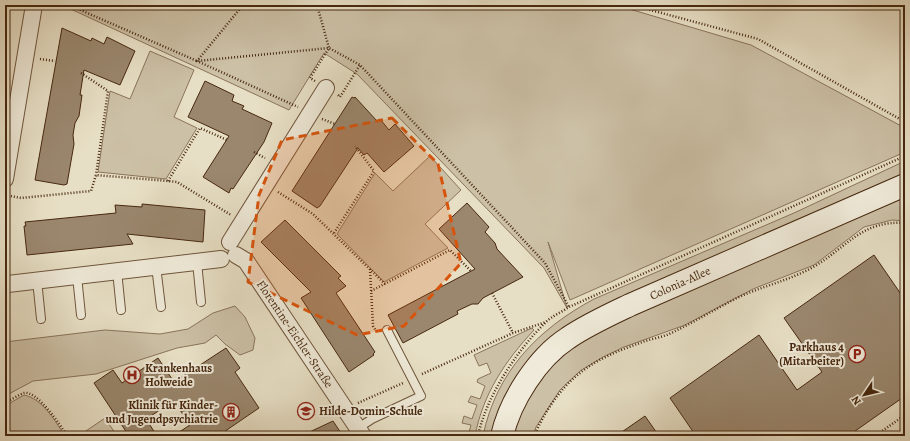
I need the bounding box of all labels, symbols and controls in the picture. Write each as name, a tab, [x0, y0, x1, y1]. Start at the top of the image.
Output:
street label: Colonia-Allee	[647, 262, 713, 304]
street label: Florentine-Eichler-Straße	[253, 277, 337, 391]
place label: Parkhaus 4 (Mitarbeiter)	[779, 339, 844, 369]
parking icon: Parkhaus 4 (Mitarbeiter)	[847, 344, 867, 364]
place label: Krankenhaus Holweide	[145, 360, 212, 390]
hospital icon: Krankenhaus Holweide	[122, 365, 142, 385]
north arrow	[844, 375, 884, 415]
text: N	[848, 393, 865, 408]
place label: Klinik für Kinder- und Jugendpsychiatrie	[105, 397, 218, 427]
school or university icon: Hilde-Domin-Schule	[296, 401, 316, 421]
building icon: Klinik für Kinder- und Jugendpsychiatrie	[221, 402, 241, 422]
place label: Hilde-Domin-Schule	[319, 403, 423, 419]

